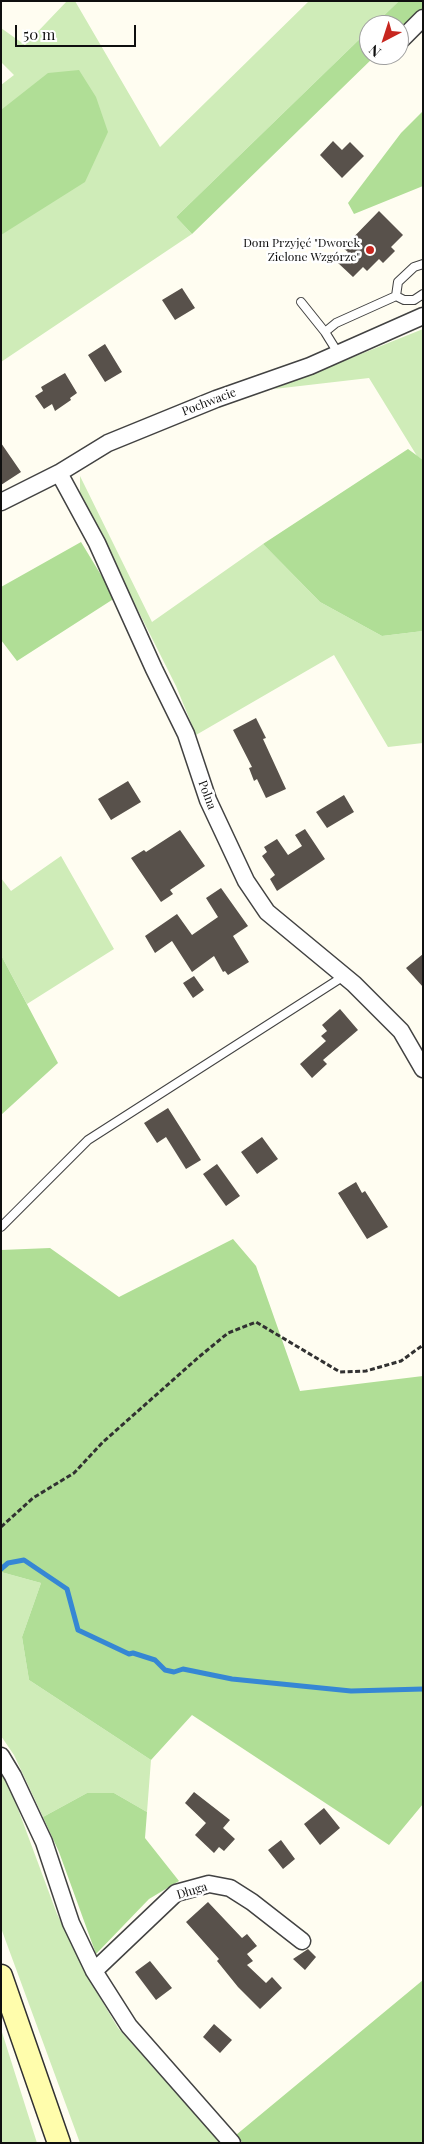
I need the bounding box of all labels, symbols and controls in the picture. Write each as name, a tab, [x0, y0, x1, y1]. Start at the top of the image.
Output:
scale bar	[18, 15, 139, 47]
north arrow	[359, 15, 409, 65]
text: 50 m	[23, 24, 55, 44]
text: N	[365, 41, 385, 62]
place label: Dom Przyjęć "Dworek Zielone Wzgórze"	[243, 236, 360, 264]
marker: Dom Przyjęć "Dworek Zielone Wzgórze"	[364, 244, 376, 256]
street label: Pochwacie	[180, 385, 238, 419]
street label: Polna	[195, 778, 219, 812]
street label: Długa	[175, 1880, 209, 1902]

